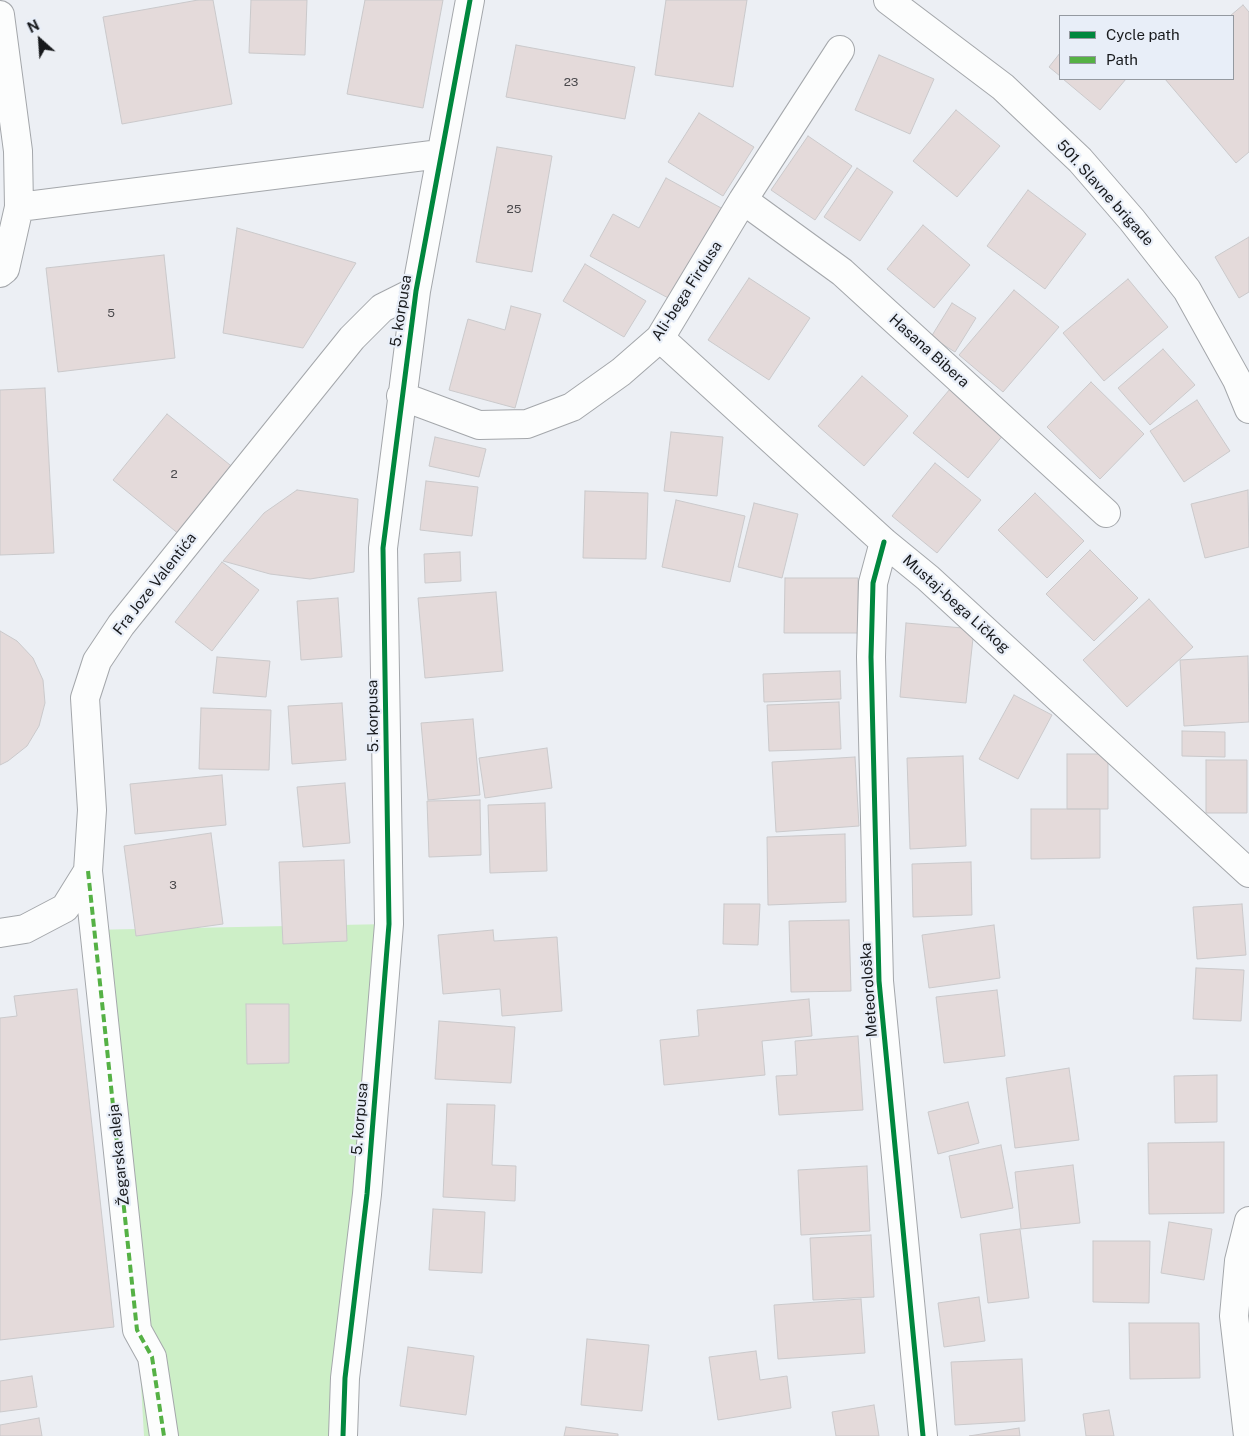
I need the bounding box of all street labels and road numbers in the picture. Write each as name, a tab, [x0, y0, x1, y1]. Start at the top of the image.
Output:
street label: 501. Slavne brigade	[1053, 136, 1157, 250]
street label: Ali-bega Firdusa	[648, 238, 726, 344]
street label: 5. korpusa	[386, 274, 416, 348]
street label: Hasana Bibera	[885, 310, 973, 392]
street label: Fra Joze Valentića	[110, 529, 200, 639]
street label: Mustaj-bega Ličkog	[899, 551, 1013, 657]
street label: 5. korpusa	[363, 680, 383, 752]
street label: Meteorološka	[857, 942, 881, 1038]
street label: 5. korpusa	[348, 1082, 372, 1156]
street label: Žegarska aleja	[105, 1103, 133, 1207]

